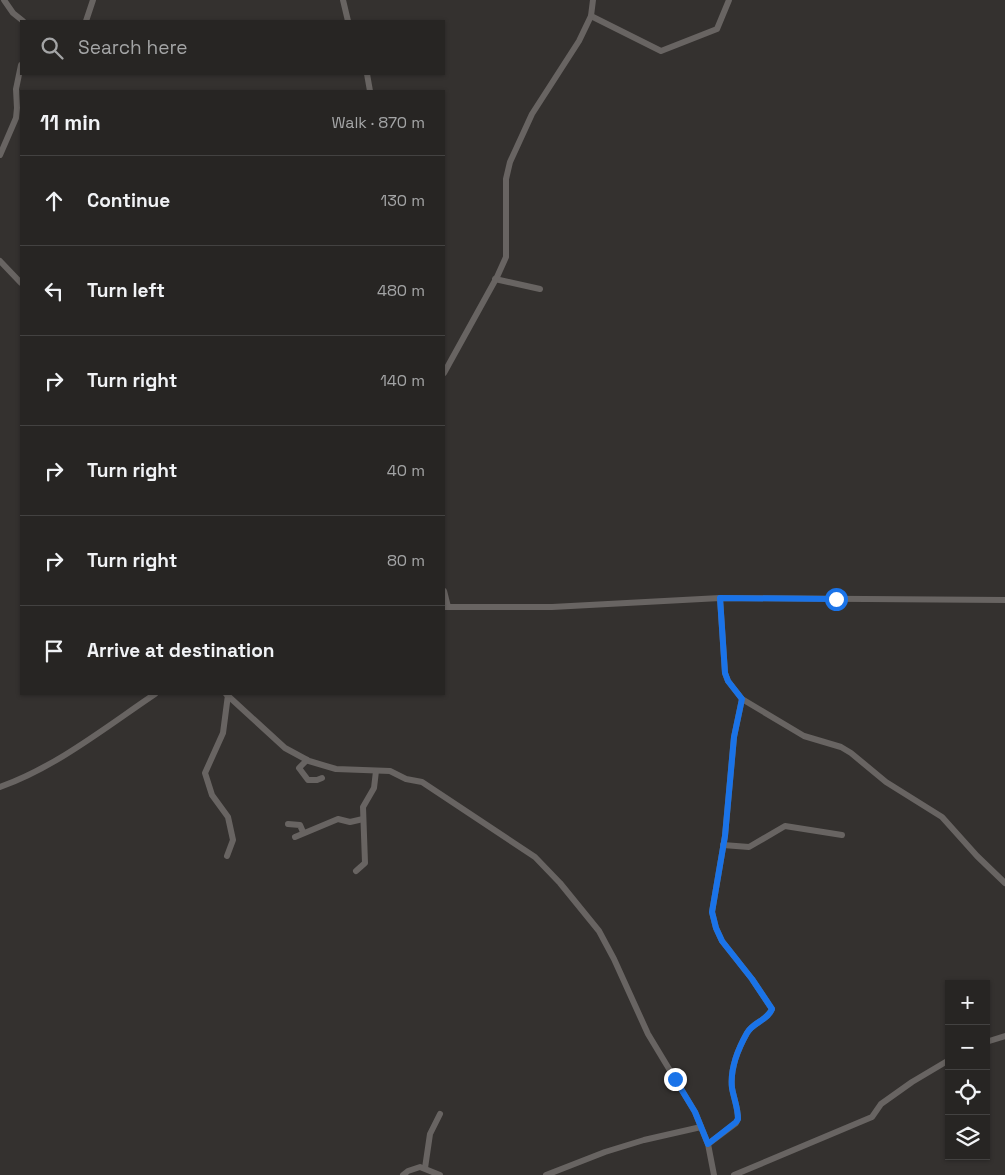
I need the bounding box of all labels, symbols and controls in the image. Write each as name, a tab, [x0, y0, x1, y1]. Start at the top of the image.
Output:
search box	[20, 20, 445, 75]
icon: search	[38, 34, 66, 62]
text: Search here	[78, 35, 188, 60]
text: 11 min	[40, 109, 101, 136]
text: Walk · 870 m	[331, 112, 425, 133]
icon: ahead	[40, 187, 68, 215]
text: Continue	[87, 188, 170, 213]
text: 130 m	[381, 190, 425, 211]
icon: left	[40, 277, 68, 305]
text: Turn left	[87, 278, 165, 303]
text: 480 m	[377, 280, 425, 301]
icon: right	[40, 367, 68, 395]
text: Turn right	[87, 368, 177, 393]
text: 140 m	[380, 370, 425, 391]
icon: right	[40, 457, 68, 485]
text: Turn right	[87, 458, 177, 483]
text: 40 m	[387, 460, 425, 481]
icon: right	[40, 547, 68, 575]
text: Turn right	[87, 548, 177, 573]
text: 80 m	[387, 550, 425, 571]
route start	[825, 588, 848, 611]
icon: arrive	[40, 637, 68, 665]
text: Arrive at destination	[87, 638, 275, 663]
map controls	[945, 980, 990, 1160]
button: +	[945, 980, 990, 1025]
button: −	[945, 1025, 990, 1070]
route end	[664, 1068, 687, 1091]
button: locate	[945, 1070, 990, 1115]
button: layers	[945, 1115, 990, 1160]

